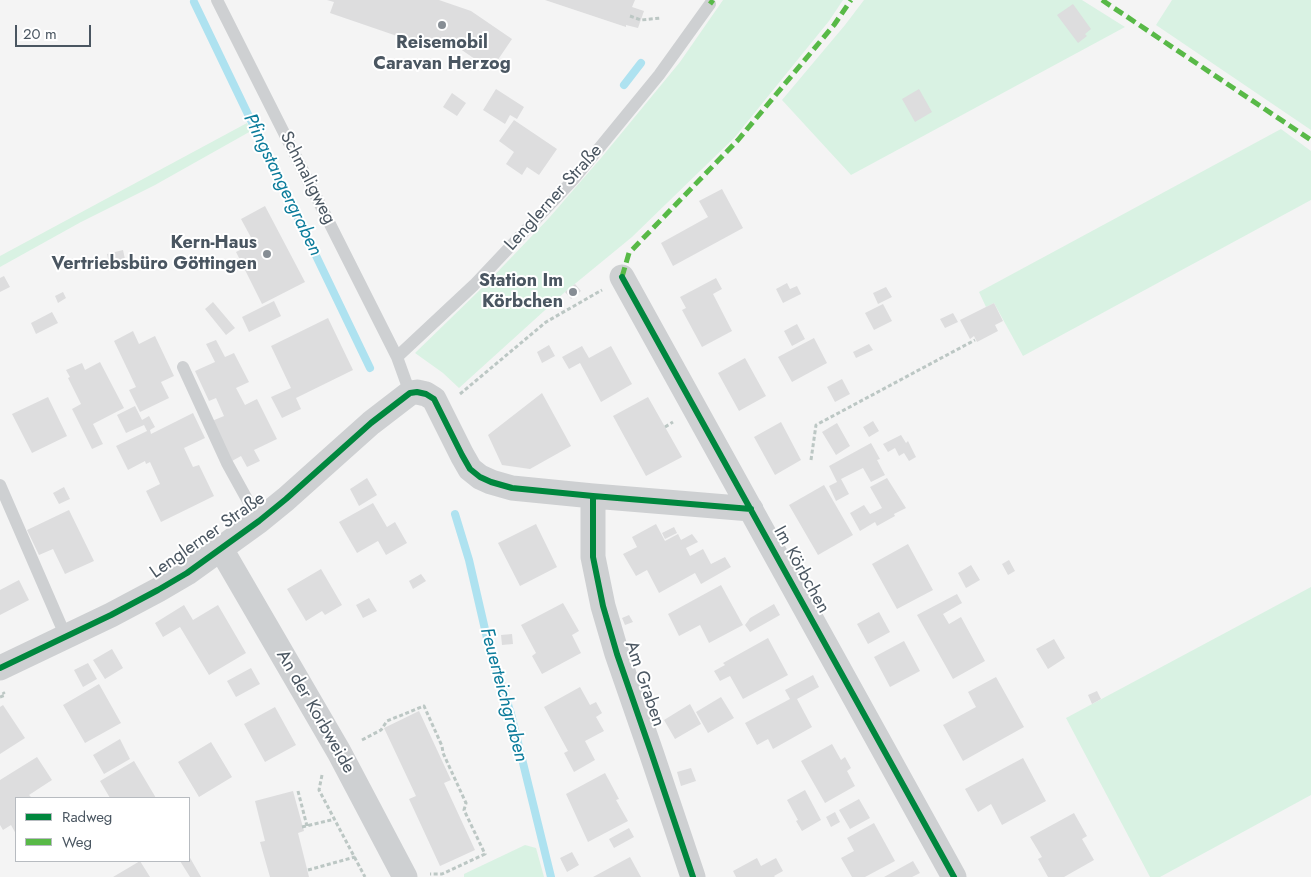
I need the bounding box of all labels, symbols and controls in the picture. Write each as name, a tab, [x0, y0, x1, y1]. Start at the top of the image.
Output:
scale bar	[18, 15, 94, 47]
marker: Reisemobil Caravan Herzog	[436, 19, 448, 31]
text: 20 m	[23, 23, 57, 45]
place label: Reisemobil Caravan Herzog	[373, 33, 511, 76]
water label: Pfingstangergraben	[238, 110, 326, 260]
street label: Schmaligweg	[274, 128, 340, 228]
street label: Lenglerner Straße	[501, 140, 607, 256]
place label: Kern-Haus Vertriebsbüro Göttingen	[51, 233, 257, 276]
marker: Kern-Haus Vertriebsbüro Göttingen	[261, 248, 273, 260]
place label: Station Im Körbchen	[479, 271, 563, 314]
marker: Station Im Körbchen	[567, 286, 579, 298]
street label: Lenglerner Straße	[146, 488, 270, 584]
street label: Im Körbchen	[768, 523, 834, 617]
water label: Feuerteichgraben	[474, 625, 532, 765]
street label: Am Graben	[619, 638, 669, 730]
street label: An der Korbweide	[271, 646, 359, 778]
legend	[15, 797, 190, 862]
text: Radweg	[62, 806, 112, 828]
text: Weg	[62, 831, 92, 853]

